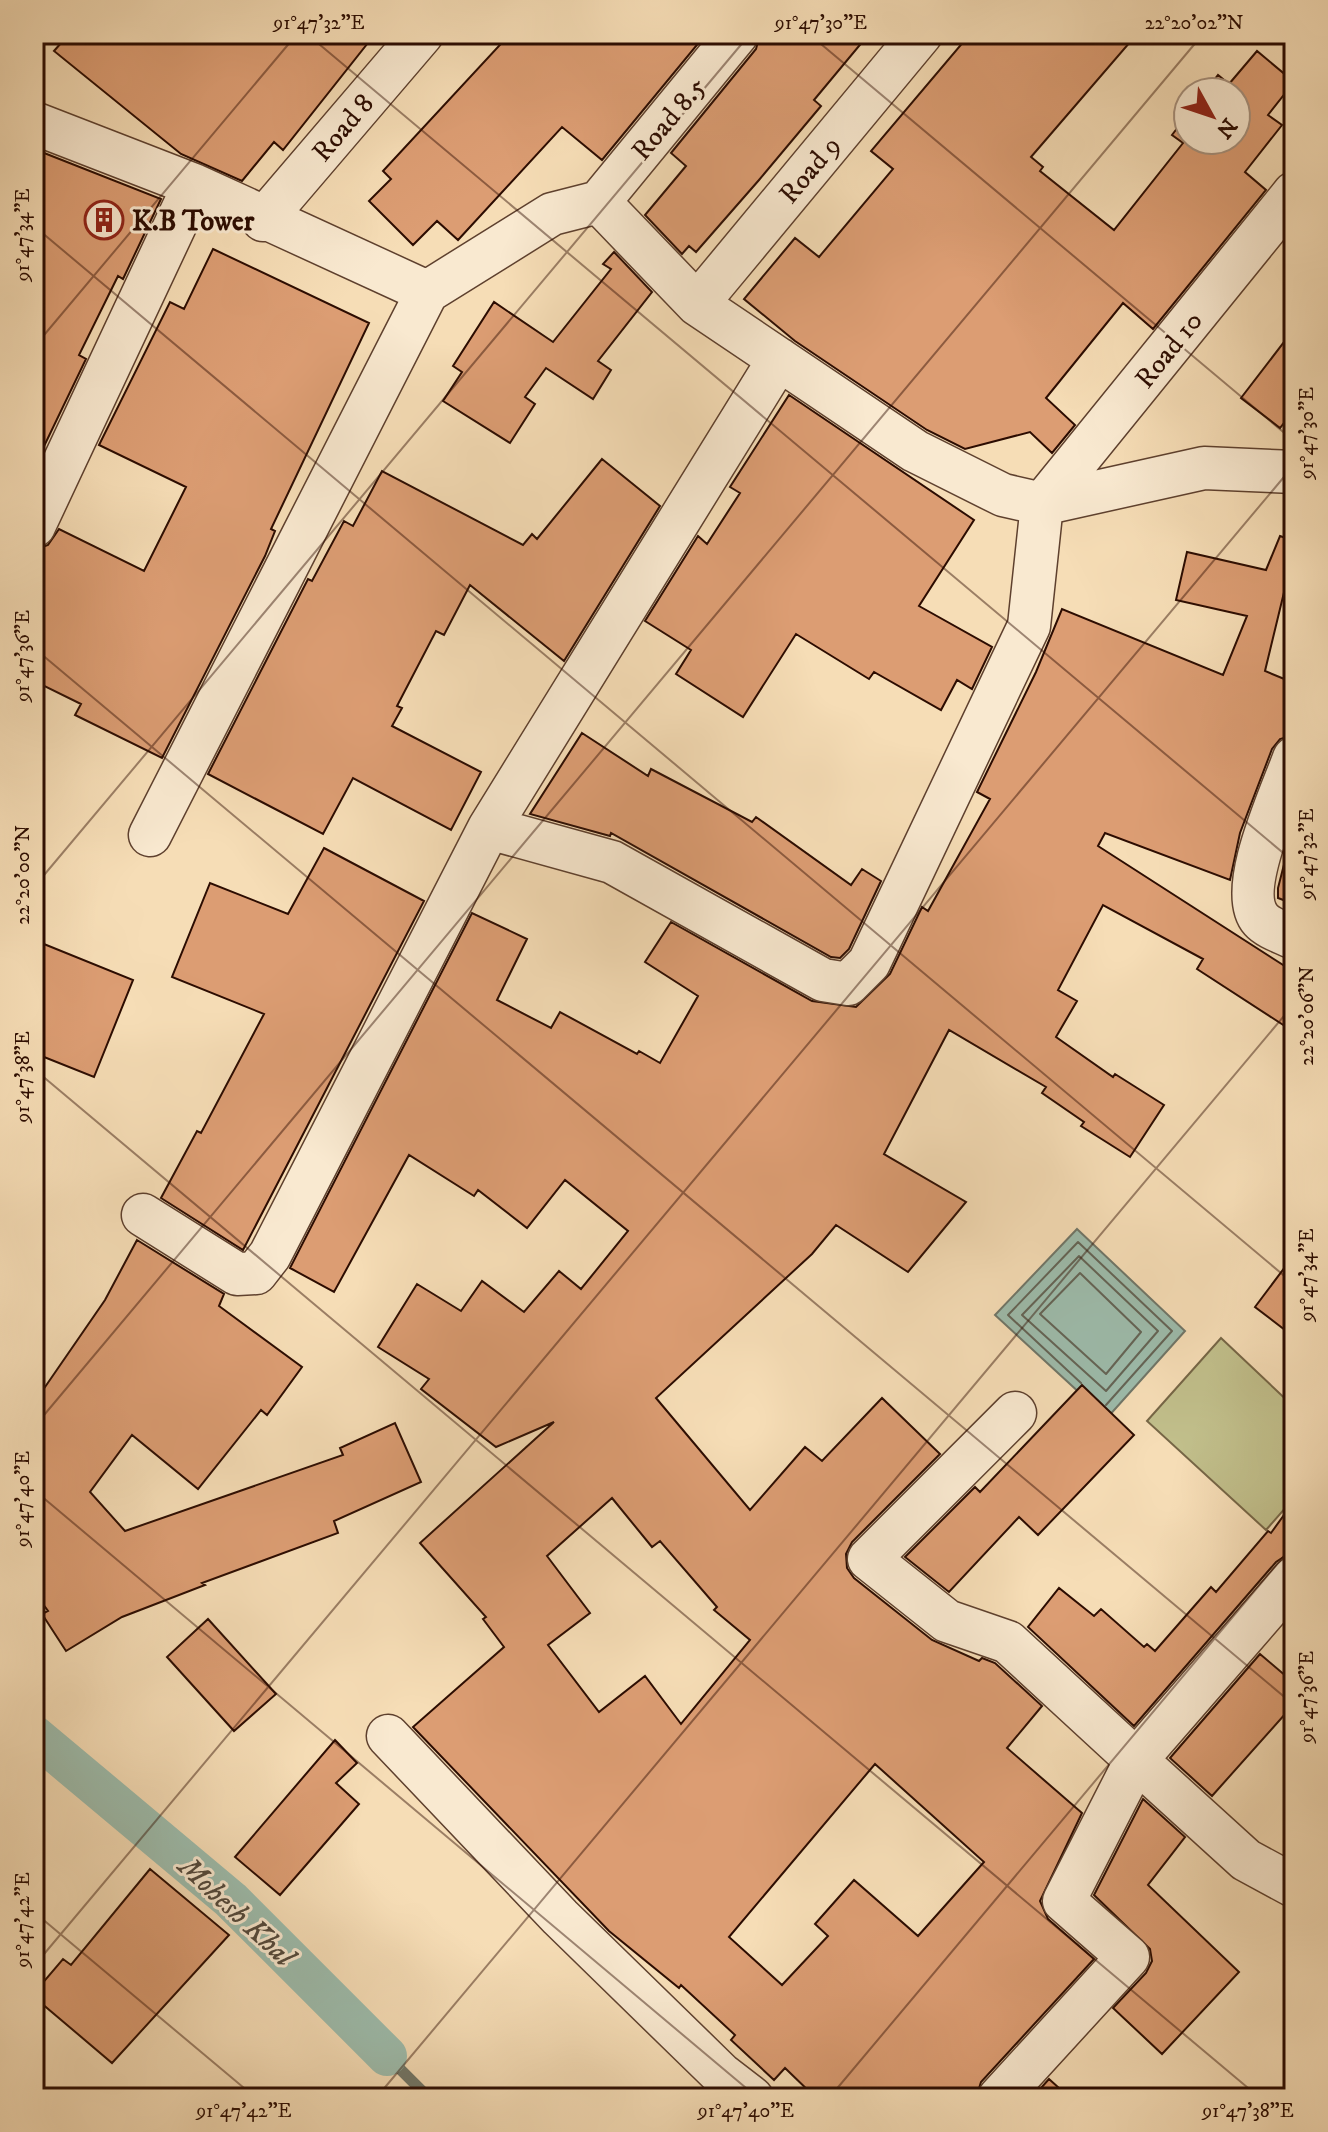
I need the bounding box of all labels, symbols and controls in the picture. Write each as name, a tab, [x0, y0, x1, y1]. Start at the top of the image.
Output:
text: 91°47'32"E	[272, 11, 365, 36]
text: 91°47'30"E	[774, 11, 867, 36]
text: 22°20'02"N	[1145, 11, 1243, 36]
street label: Road 8.5	[624, 70, 714, 168]
north arrow	[1172, 76, 1252, 156]
street label: Road 8	[305, 87, 382, 169]
text: N	[1210, 112, 1242, 143]
street label: Road 9	[772, 129, 849, 211]
text: 91°47'34"E	[11, 188, 36, 283]
building icon: K.B Tower	[83, 199, 125, 241]
place label: K.B Tower	[132, 204, 255, 239]
street label: Road 10	[1127, 304, 1211, 396]
text: 91°47'30"E	[1295, 387, 1320, 480]
text: 91°47'36"E	[11, 610, 36, 703]
text: 91°47'32"E	[1295, 808, 1320, 901]
text: 22°20'00"N	[11, 825, 36, 925]
text: 22°20'06"N	[1295, 966, 1320, 1066]
text: 91°47'38"E	[11, 1031, 36, 1124]
text: 91°47'34"E	[1295, 1228, 1320, 1323]
text: 91°47'40"E	[11, 1451, 36, 1548]
text: 91°47'36"E	[1295, 1651, 1320, 1744]
water label: Mohesh Khal	[169, 1848, 304, 1977]
text: 91°47'42"E	[11, 1872, 36, 1969]
text: 91°47'42"E	[195, 2099, 292, 2124]
text: 91°47'40"E	[697, 2099, 794, 2124]
text: 91°47'38"E	[1201, 2099, 1294, 2124]

